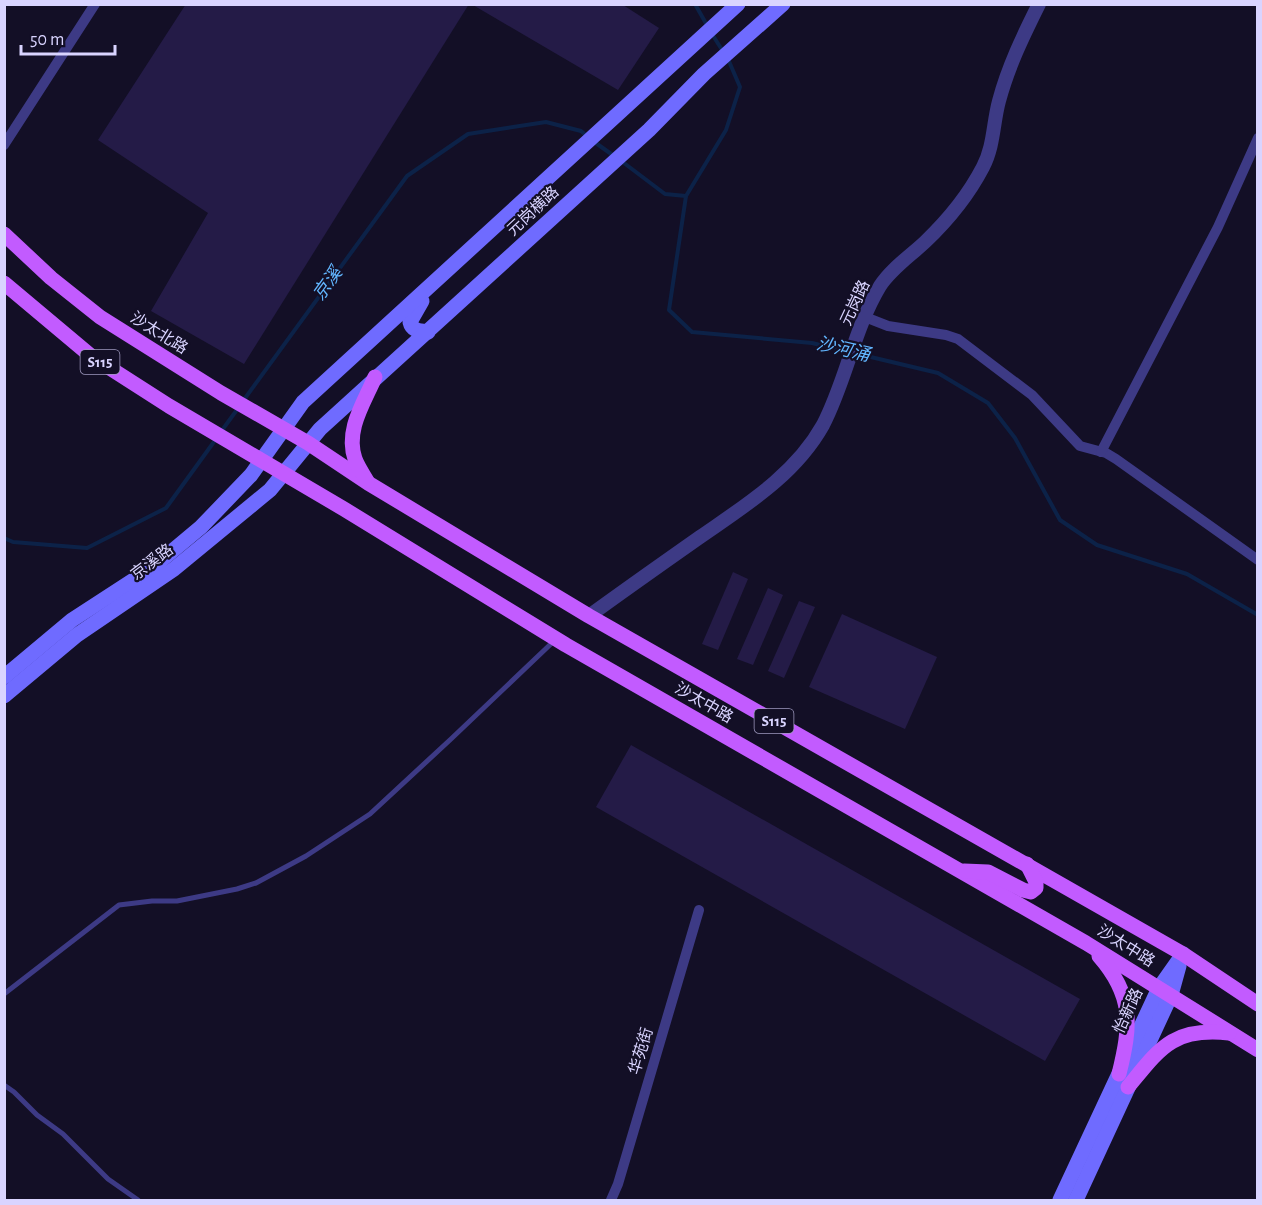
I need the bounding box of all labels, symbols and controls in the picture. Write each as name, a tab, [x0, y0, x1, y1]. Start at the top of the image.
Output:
scale bar	[21, 18, 116, 56]
text: 50 m	[30, 31, 64, 49]
street label: 元岗横路	[503, 183, 562, 239]
water label: 京溪	[309, 261, 347, 304]
street label: 元岗路	[837, 277, 872, 328]
street label: 沙太北路	[128, 308, 191, 357]
water label: 沙河涌	[815, 334, 874, 365]
road number: S115	[80, 350, 120, 374]
street label: 京溪路	[127, 540, 176, 583]
street label: 沙太中路	[672, 679, 736, 726]
road number: S115	[754, 709, 794, 733]
street label: 沙太中路	[1095, 921, 1158, 970]
street label: 怡新路	[1110, 985, 1145, 1036]
street label: 华苑街	[625, 1025, 656, 1076]

